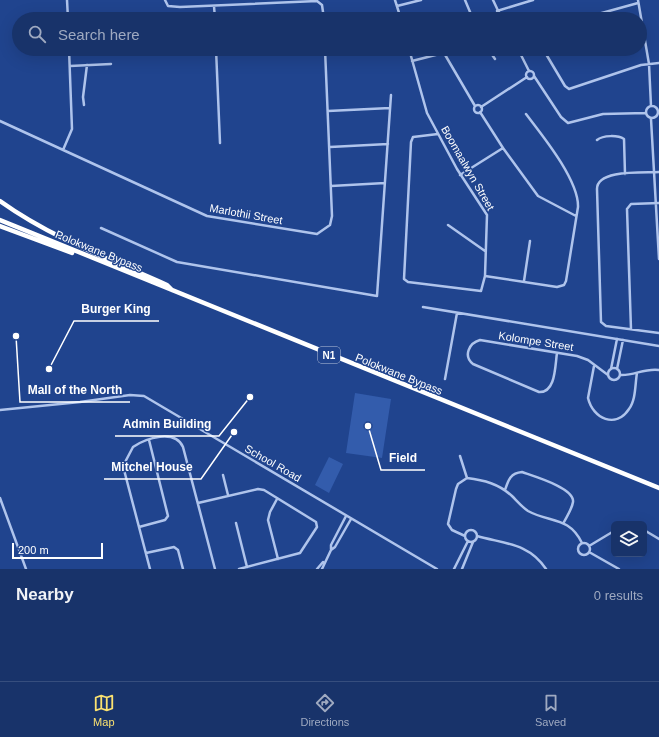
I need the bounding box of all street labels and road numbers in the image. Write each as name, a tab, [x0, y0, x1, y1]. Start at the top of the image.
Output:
street label: Boomaalwyn Street	[439, 124, 497, 212]
street label: Marlothii Street	[209, 202, 283, 226]
street label: Polokwane Bypass	[54, 228, 145, 274]
street label: Kolompe Street	[498, 329, 574, 353]
road number: N1	[318, 347, 340, 363]
street label: Polokwane Bypass	[354, 351, 445, 397]
street label: School Road	[243, 442, 303, 484]

